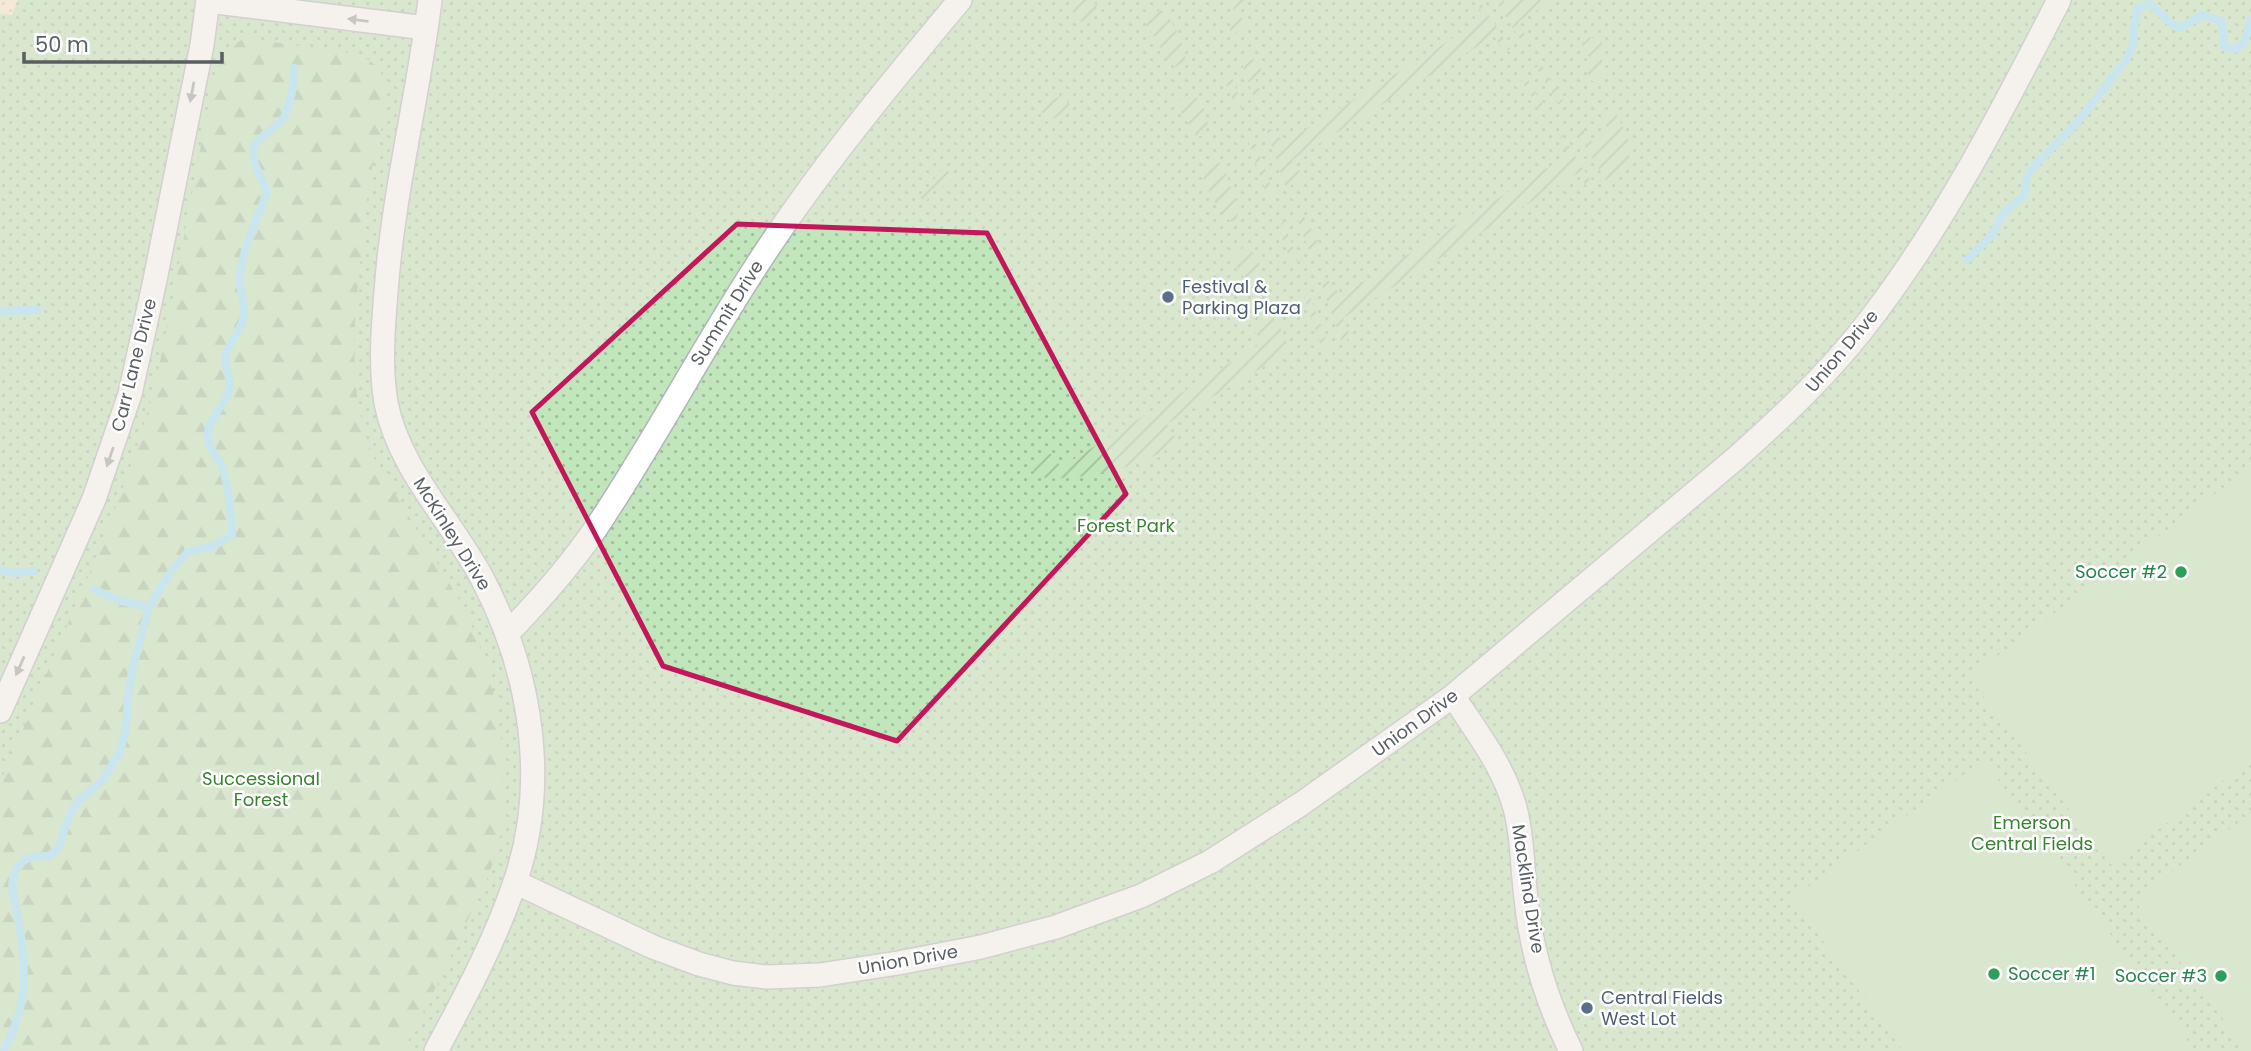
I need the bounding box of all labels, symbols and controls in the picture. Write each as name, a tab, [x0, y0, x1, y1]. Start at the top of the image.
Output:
one-way arrow	[347, 14, 369, 25]
scale bar	[24, 21, 222, 65]
text: 50 m	[35, 30, 89, 59]
one-way arrow	[187, 81, 198, 103]
street label: Summit Drive	[684, 255, 769, 370]
place label: Festival & Parking Plaza	[1182, 274, 1301, 320]
marker: Festival & Parking Plaza	[1160, 289, 1176, 305]
street label: Carr Lane Drive	[105, 295, 162, 434]
street label: Union Drive	[1800, 304, 1884, 397]
one-way arrow	[104, 447, 115, 468]
street label: McKinley Drive	[408, 472, 497, 595]
park label: Forest Park	[1077, 513, 1176, 538]
place label: Soccer #2	[2075, 559, 2167, 584]
marker: Soccer #2	[2173, 564, 2189, 580]
one-way arrow	[14, 656, 26, 676]
street label: Union Drive	[1366, 683, 1463, 762]
park label: Successional Forest	[202, 766, 320, 812]
park label: Emerson Central Fields	[1971, 810, 2093, 856]
street label: Macklind Drive	[1506, 823, 1551, 955]
street label: Union Drive	[856, 938, 960, 981]
place label: Soccer #1	[2008, 961, 2096, 986]
place label: Soccer #3	[2115, 963, 2207, 988]
marker: Soccer #1	[1986, 966, 2002, 982]
marker: Soccer #3	[2213, 968, 2229, 984]
place label: Central Fields West Lot	[1601, 985, 1723, 1031]
marker: Central Fields West Lot	[1579, 1000, 1595, 1016]

